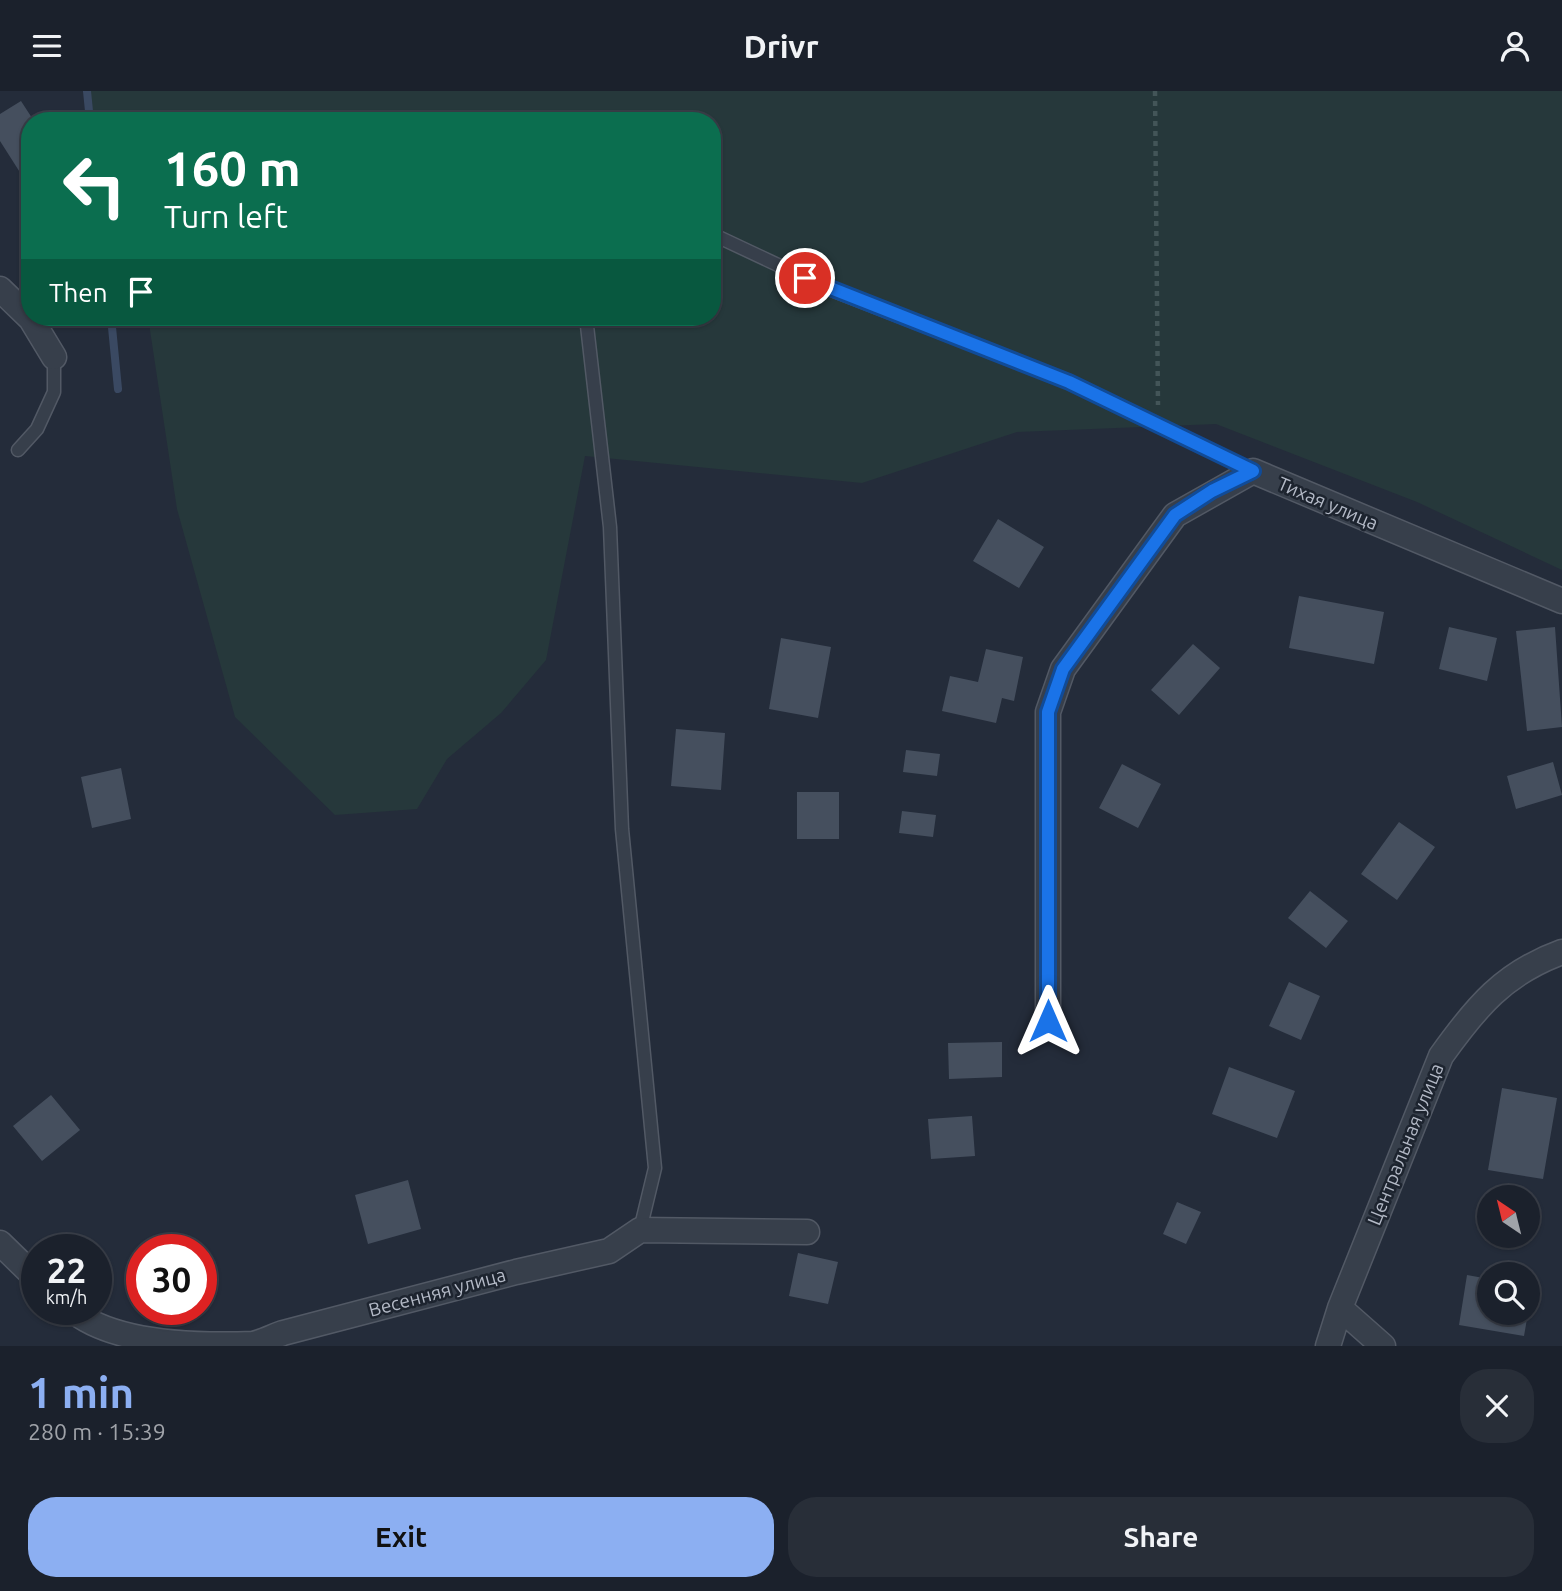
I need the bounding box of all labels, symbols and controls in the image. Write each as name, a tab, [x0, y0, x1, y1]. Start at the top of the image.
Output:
icon: menu	[28, 27, 66, 65]
icon: person	[1496, 27, 1534, 65]
text: Drivr	[743, 28, 819, 64]
icon: left	[49, 140, 140, 231]
text: 160 m	[164, 140, 301, 195]
text: Turn left	[164, 198, 288, 234]
pin	[775, 248, 835, 308]
icon: arrive	[786, 259, 824, 297]
icon: arrive	[122, 273, 160, 311]
text: Then	[49, 278, 108, 307]
street label: Тихая улица	[1275, 472, 1381, 534]
position arrow	[1011, 984, 1085, 1058]
street label: Центральная улица	[1362, 1060, 1448, 1228]
north arrow	[1477, 1185, 1540, 1248]
map controls	[1477, 1185, 1540, 1325]
speed limit sign: 30	[126, 1234, 217, 1325]
text: 22	[47, 1250, 86, 1290]
button: search	[1477, 1262, 1540, 1325]
street label: Весенняя улица	[366, 1263, 508, 1321]
text: km/h	[46, 1287, 87, 1307]
text: 1 min	[28, 1369, 134, 1416]
button: close	[1460, 1369, 1534, 1443]
text: 280 m · 15:39	[28, 1419, 166, 1444]
button: Exit	[28, 1497, 774, 1577]
button: Share	[788, 1497, 1534, 1577]

